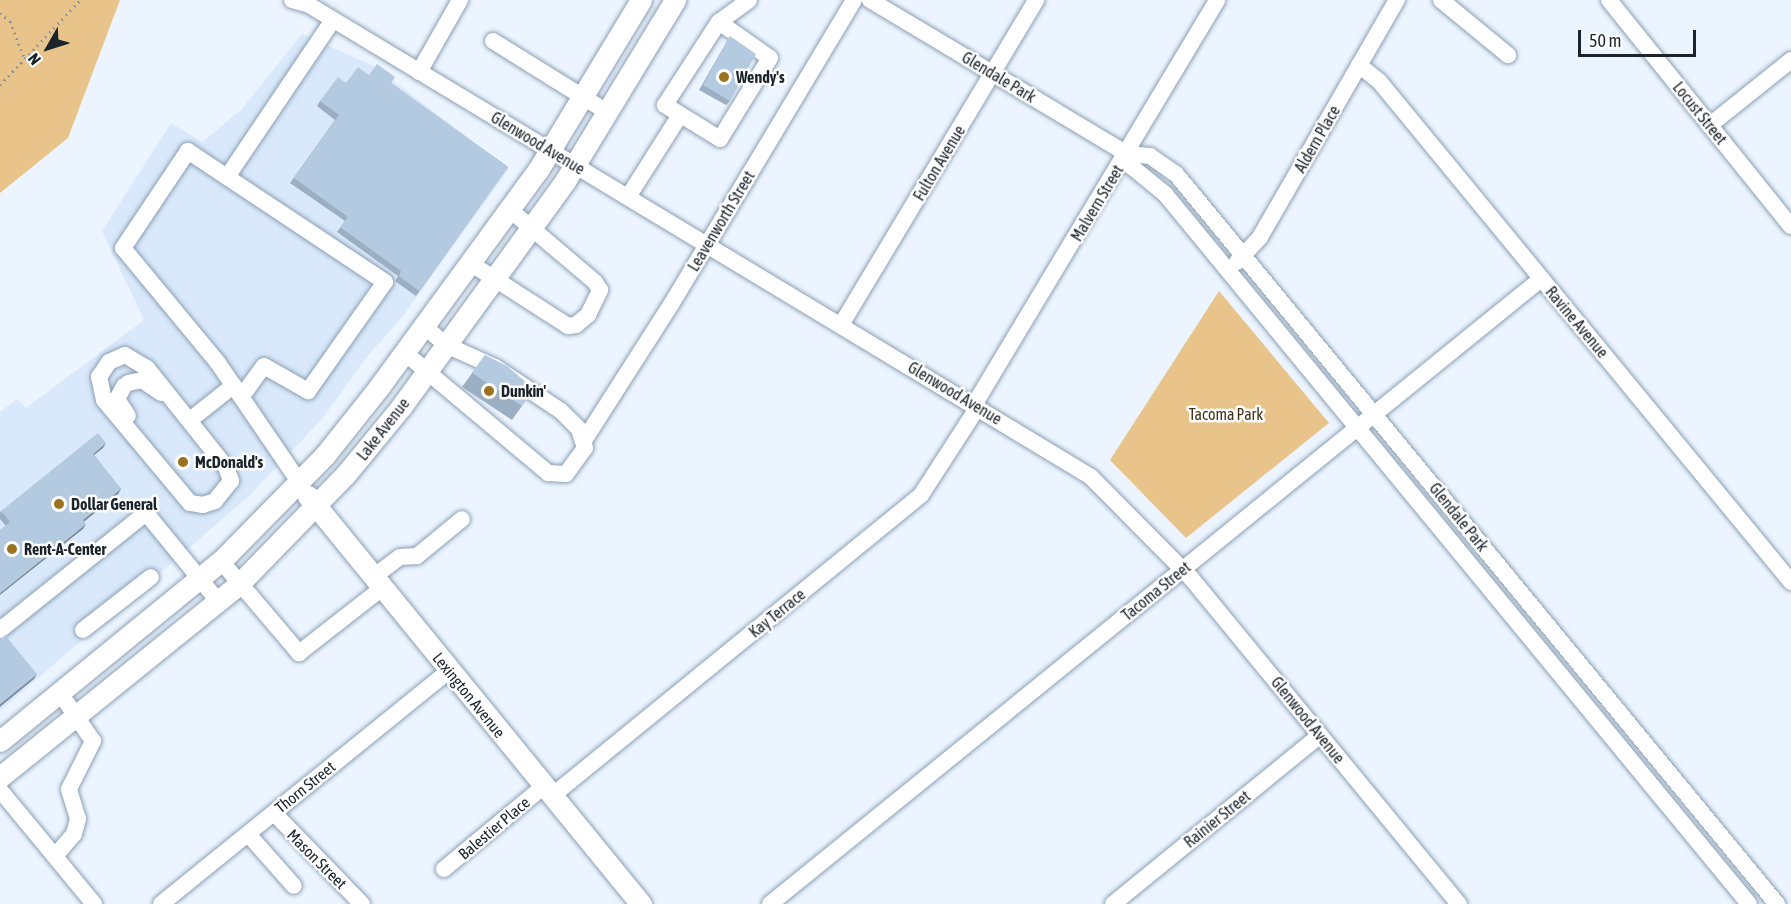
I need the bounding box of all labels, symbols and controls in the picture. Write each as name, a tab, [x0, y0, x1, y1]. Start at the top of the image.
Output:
north arrow	[18, 18, 78, 78]
scale bar	[1581, 18, 1700, 56]
text: 50 m	[1589, 30, 1621, 51]
street label: Glendale Park	[959, 47, 1039, 107]
text: N	[24, 50, 44, 69]
place label: Wendy's	[736, 67, 785, 87]
marker: Wendy's	[717, 70, 731, 84]
street label: Locust Street	[1669, 78, 1731, 148]
street label: Aldern Place	[1290, 102, 1344, 176]
street label: Glenwood Avenue	[488, 107, 588, 179]
street label: Fulton Avenue	[909, 122, 969, 204]
street label: Malvern Street	[1067, 161, 1127, 245]
street label: Leavenworth Street	[684, 167, 758, 275]
street label: Ravine Avenue	[1542, 282, 1612, 362]
street label: Glenwood Avenue	[905, 357, 1005, 429]
place label: Dunkin'	[501, 381, 546, 401]
marker: Dunkin'	[482, 384, 496, 398]
street label: Lake Avenue	[353, 394, 413, 464]
park label: Tacoma Park	[1189, 404, 1263, 424]
place label: McDonald's	[195, 452, 263, 472]
marker: McDonald's	[176, 455, 190, 469]
street label: Glendale Park	[1425, 479, 1493, 555]
place label: Dollar General	[71, 494, 157, 514]
marker: Dollar General	[52, 497, 66, 511]
place label: Rent-A-Center	[24, 539, 106, 559]
marker: Rent-A-Center	[5, 542, 19, 556]
street label: Tacoma Street	[1118, 557, 1194, 625]
street label: Kay Terrace	[745, 585, 809, 641]
street label: Lexington Avenue	[429, 648, 509, 742]
street label: Glenwood Avenue	[1267, 673, 1349, 767]
street label: Thorn Street	[271, 757, 339, 817]
street label: Rainier Street	[1180, 786, 1254, 852]
street label: Balestier Place	[454, 793, 534, 863]
street label: Mason Street	[283, 825, 351, 893]

